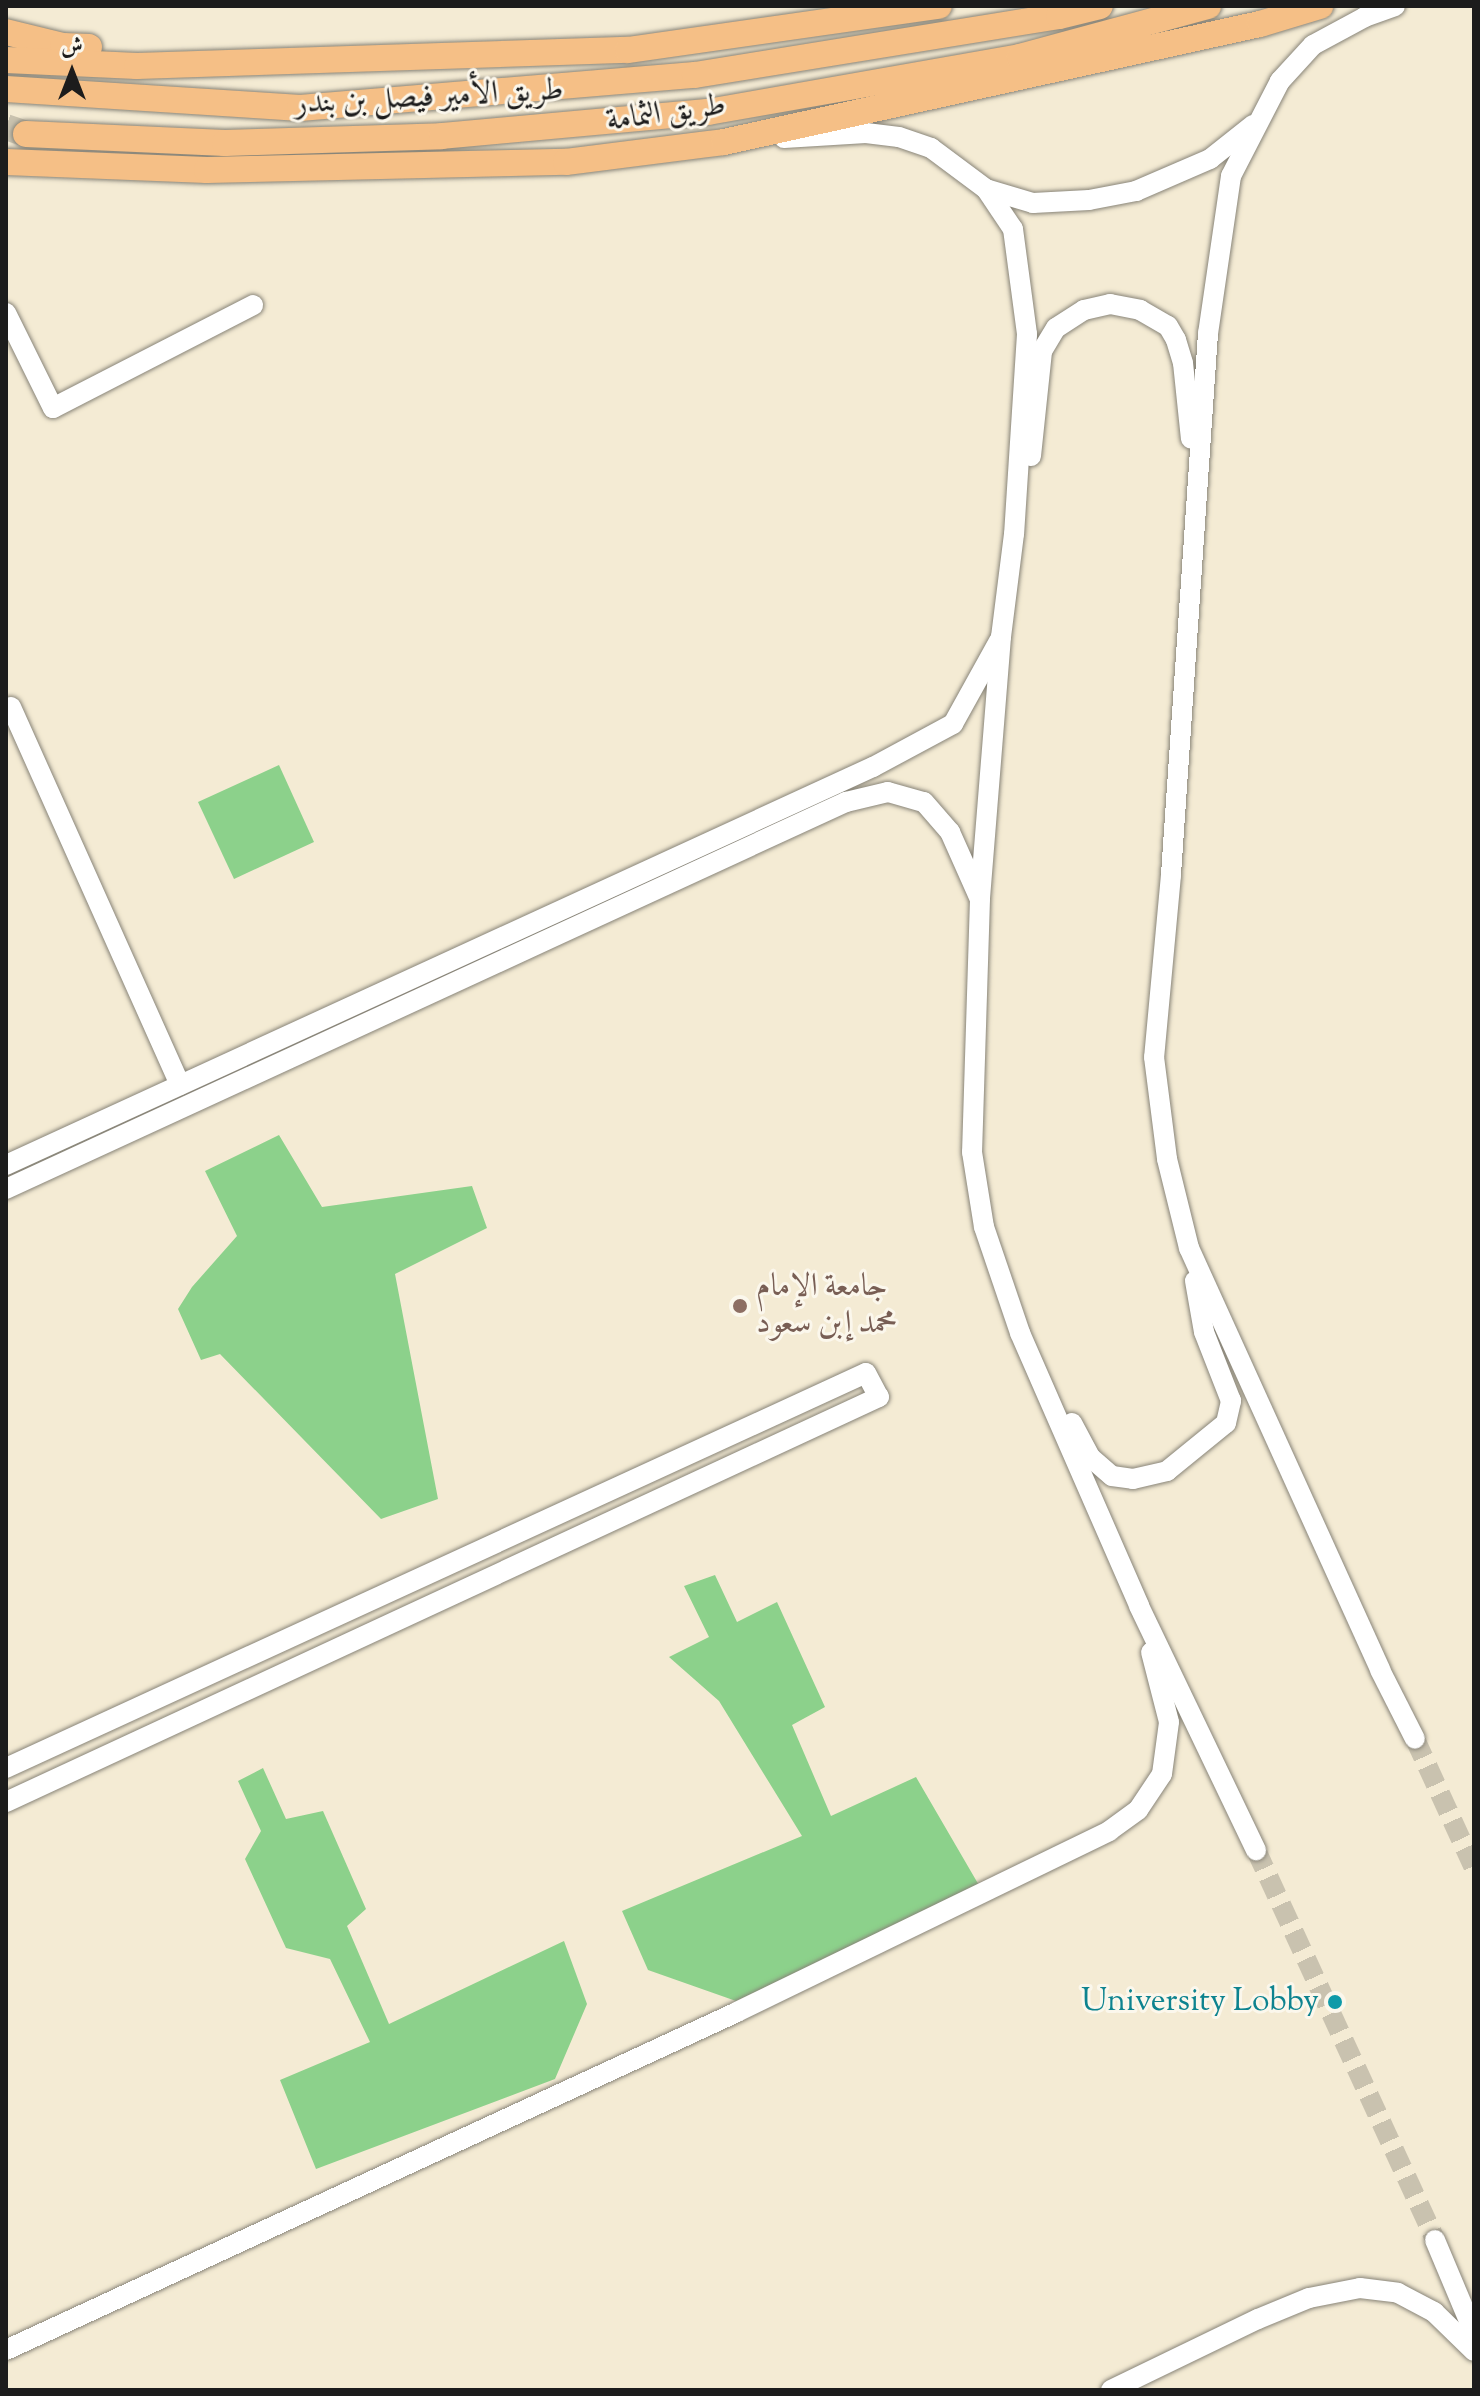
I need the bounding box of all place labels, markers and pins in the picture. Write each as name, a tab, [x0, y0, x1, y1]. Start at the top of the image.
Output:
place label: جامعة الإمام محمد إبن سعود	[756, 1269, 897, 1344]
marker: جامعة الإمام محمد إبن سعود	[731, 1297, 749, 1315]
place label: University Lobby	[1081, 1983, 1319, 2021]
marker: University Lobby	[1326, 1993, 1344, 2011]

